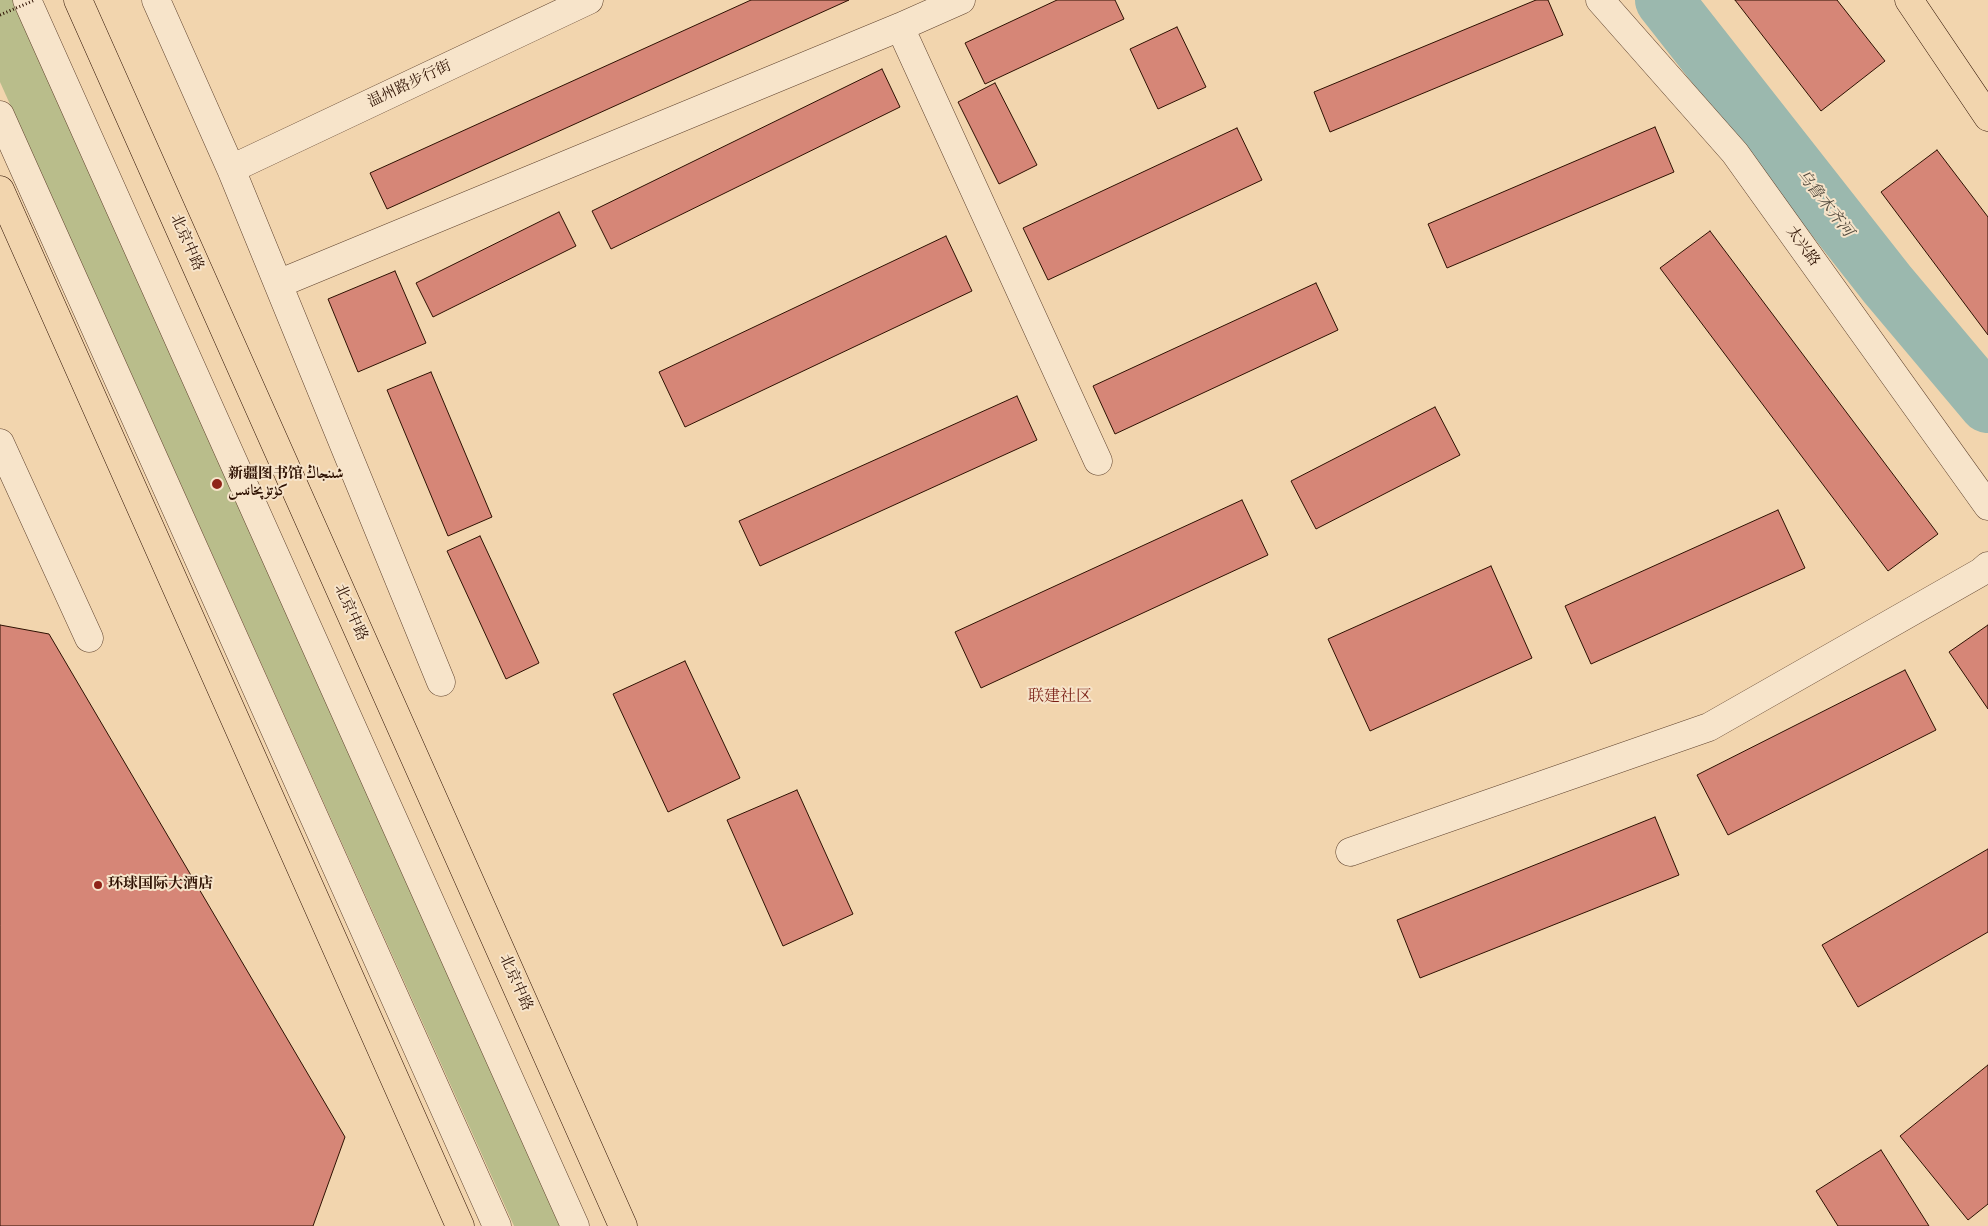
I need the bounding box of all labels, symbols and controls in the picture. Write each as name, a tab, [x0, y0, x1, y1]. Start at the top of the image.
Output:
street label: 温州路步行街	[365, 58, 455, 112]
water label: 乌鲁木齐河	[1792, 167, 1856, 241]
street label: 北京中路	[166, 212, 206, 274]
street label: 太兴路	[1781, 224, 1823, 270]
place label: 新疆图书馆 شىنجاڭ كۈتۈپخانىس	[228, 466, 343, 501]
marker: 新疆图书馆 شىنجاڭ كۈتۈپخانىس	[210, 477, 224, 491]
street label: 北京中路	[330, 582, 370, 644]
district label: 联建社区	[1028, 688, 1092, 708]
place label: 环球国际大酒店	[108, 876, 213, 894]
marker: 环球国际大酒店	[92, 879, 104, 891]
street label: 北京中路	[495, 952, 535, 1014]

